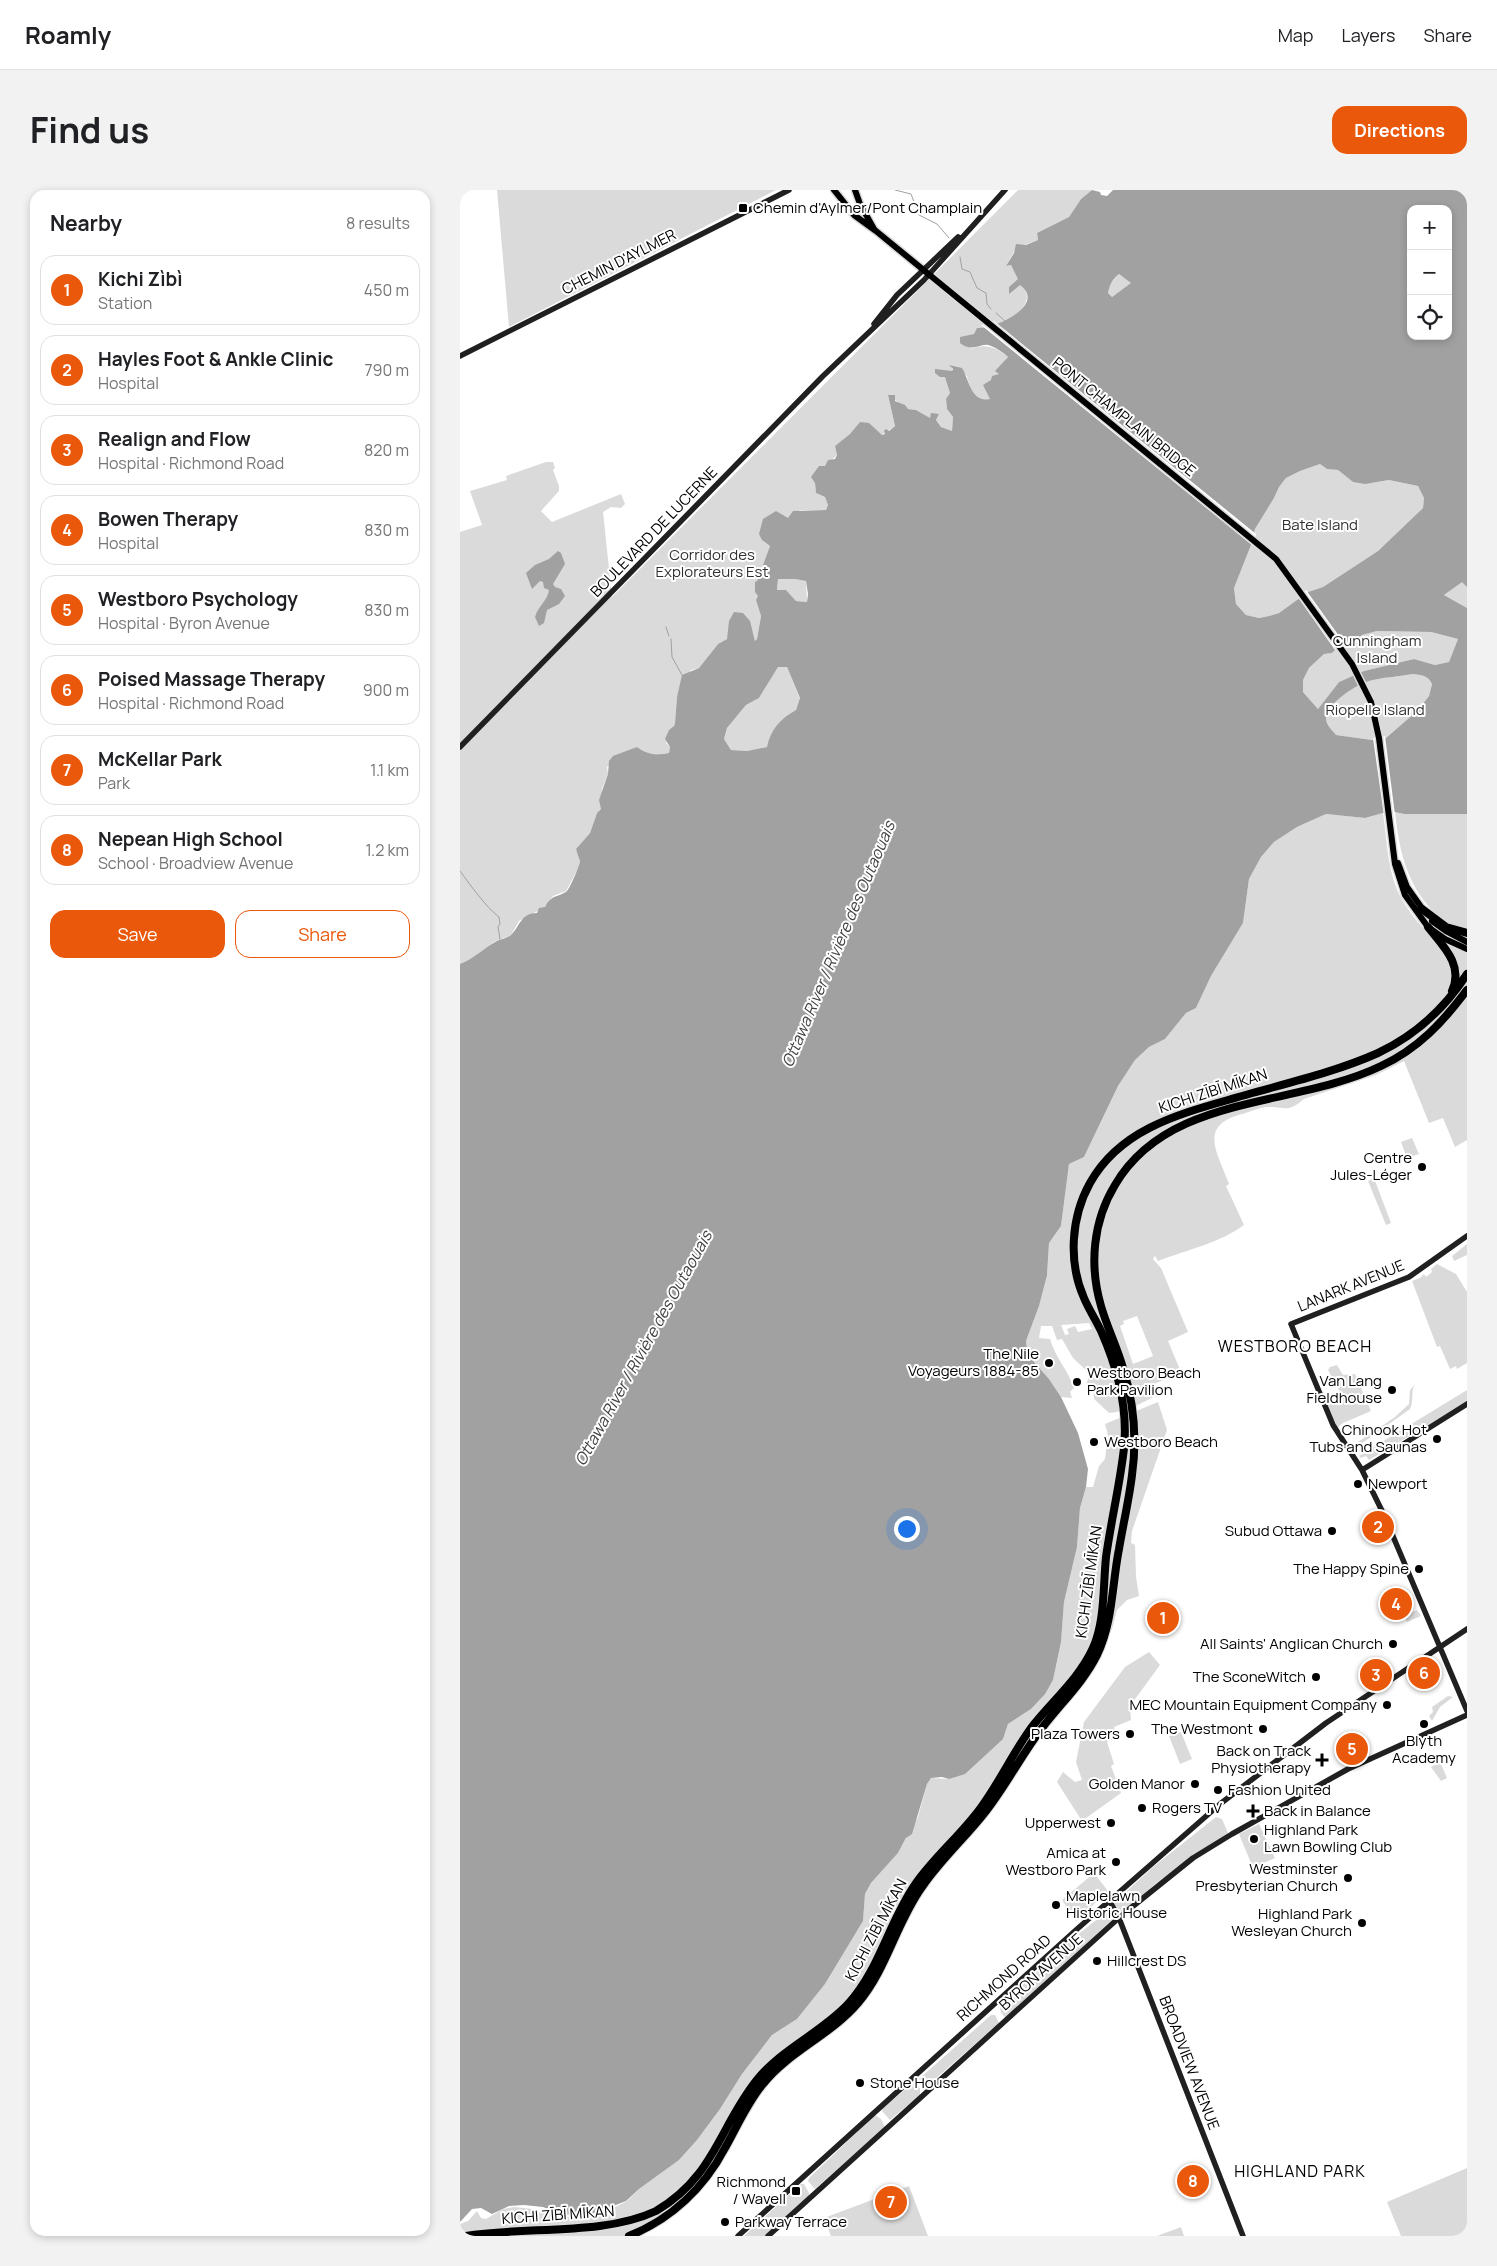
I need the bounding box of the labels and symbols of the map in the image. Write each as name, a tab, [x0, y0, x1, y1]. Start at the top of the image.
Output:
place label: Chemin d'Aylmer/Pont Champlain	[753, 197, 982, 218]
marker: Chemin d'Aylmer/Pont Champlain	[737, 202, 749, 214]
street label: CHEMIN D'AYLMER	[558, 224, 680, 299]
street label: PONT CHAMPLAIN BRIDGE	[1048, 352, 1201, 481]
street label: BOULEVARD DE LUCERNE	[586, 462, 722, 602]
park label: Bate Island	[1282, 514, 1358, 535]
park label: Corridor des Explorateurs Est	[656, 544, 768, 582]
park label: Cunningham Island	[1333, 630, 1421, 668]
park label: Riopelle Island	[1325, 699, 1425, 720]
water label: Ottawa River / Rivière des Outaouais	[776, 816, 901, 1070]
street label: KICHI ZĪBĪ MĪKAN	[1156, 1063, 1270, 1118]
place label: Centre Jules-Léger	[1330, 1147, 1413, 1185]
marker: Centre Jules-Léger	[1416, 1161, 1428, 1173]
water label: Ottawa River / Rivière des Outaouais	[569, 1225, 718, 1469]
street label: LANARK AVENUE	[1294, 1255, 1407, 1317]
district label: WESTBORO BEACH	[1218, 1335, 1372, 1357]
place label: The Nile Voyageurs 1884-85	[908, 1343, 1039, 1381]
marker: The Nile Voyageurs 1884-85	[1043, 1357, 1055, 1369]
place label: Westboro Beach Park Pavilion	[1087, 1362, 1201, 1400]
place label: Van Lang Fieldhouse	[1306, 1370, 1382, 1408]
marker: Westboro Beach Park Pavilion	[1071, 1376, 1083, 1388]
marker: Van Lang Fieldhouse	[1386, 1384, 1398, 1396]
place label: Chinook Hot Tubs and Saunas	[1310, 1419, 1427, 1457]
place label: Westboro Beach	[1104, 1431, 1218, 1452]
marker: Chinook Hot Tubs and Saunas	[1431, 1433, 1443, 1445]
marker: Westboro Beach	[1088, 1436, 1100, 1448]
place label: Newport	[1368, 1473, 1427, 1494]
marker: Newport	[1352, 1478, 1364, 1490]
pin: 2	[1362, 1508, 1394, 1546]
your location	[894, 1516, 920, 1542]
place label: Subud Ottawa	[1225, 1520, 1322, 1541]
street label: KICHI ZĪBĪ MĪKAN	[1070, 1524, 1107, 1639]
marker: Subud Ottawa	[1326, 1525, 1338, 1537]
place label: The Happy Spine	[1293, 1558, 1409, 1579]
marker: The Happy Spine	[1413, 1563, 1425, 1575]
pin: 4	[1380, 1585, 1412, 1623]
pin: 1	[1147, 1599, 1179, 1637]
place label: All Saints' Anglican Church	[1200, 1633, 1383, 1654]
marker: All Saints' Anglican Church	[1387, 1638, 1399, 1650]
pin: 6	[1408, 1654, 1440, 1692]
pin: 3	[1360, 1656, 1392, 1694]
place label: The SconeWitch	[1193, 1666, 1306, 1687]
marker: The SconeWitch	[1310, 1671, 1322, 1683]
place label: MEC Mountain Equipment Company	[1130, 1694, 1377, 1715]
marker: MEC Mountain Equipment Company	[1381, 1699, 1393, 1711]
place label: The Westmont	[1151, 1718, 1253, 1739]
marker: Blyth Academy	[1418, 1718, 1430, 1730]
place label: Plaza Towers	[1031, 1723, 1120, 1744]
marker: The Westmont	[1257, 1723, 1269, 1735]
marker: Plaza Towers	[1124, 1728, 1136, 1740]
pin: 5	[1336, 1730, 1368, 1768]
place label: Blyth Academy	[1392, 1730, 1456, 1768]
place label: Back on Track Physiotherapy	[1211, 1740, 1312, 1778]
marker: Back on Track Physiotherapy	[1315, 1753, 1329, 1767]
place label: Golden Manor	[1089, 1773, 1186, 1794]
marker: Golden Manor	[1189, 1778, 1201, 1790]
place label: Fashion United	[1228, 1779, 1331, 1800]
marker: Fashion United	[1212, 1784, 1224, 1796]
place label: Rogers TV	[1152, 1797, 1222, 1818]
place label: Back in Balance	[1264, 1800, 1371, 1821]
marker: Rogers TV	[1136, 1802, 1148, 1814]
marker: Back in Balance	[1246, 1804, 1260, 1818]
place label: Upperwest	[1025, 1812, 1101, 1833]
marker: Upperwest	[1105, 1817, 1117, 1829]
place label: Highland Park Lawn Bowling Club	[1264, 1819, 1392, 1857]
marker: Highland Park Lawn Bowling Club	[1248, 1833, 1260, 1845]
place label: Amica at Westboro Park	[1005, 1842, 1107, 1880]
marker: Amica at Westboro Park	[1110, 1856, 1122, 1868]
place label: Westminster Presbyterian Church	[1195, 1858, 1339, 1896]
marker: Westminster Presbyterian Church	[1342, 1872, 1354, 1884]
street label: KICHI ZĪBĪ MĪKAN	[840, 1875, 911, 1985]
place label: Maplelawn Historic House	[1066, 1885, 1167, 1923]
marker: Maplelawn Historic House	[1050, 1899, 1062, 1911]
place label: Highland Park Wesleyan Church	[1231, 1903, 1353, 1941]
marker: Highland Park Wesleyan Church	[1356, 1917, 1368, 1929]
street label: BYRON AVENUE	[994, 1928, 1087, 2015]
street label: RICHMOND ROAD	[952, 1930, 1055, 2026]
place label: Hillcrest DS	[1107, 1950, 1186, 1971]
marker: Hillcrest DS	[1091, 1955, 1103, 1967]
street label: BROADVIEW AVENUE	[1154, 1993, 1225, 2133]
place label: Stone House	[870, 2072, 959, 2093]
marker: Stone House	[854, 2077, 866, 2089]
district label: HIGHLAND PARK	[1234, 2160, 1366, 2182]
pin: 8	[1177, 2162, 1209, 2200]
place label: Richmond / Wavell	[717, 2171, 786, 2209]
pin: 7	[875, 2183, 907, 2221]
marker: Richmond / Wavell	[790, 2185, 802, 2197]
street label: KICHI ZĪBĪ MĪKAN	[501, 2200, 615, 2229]
place label: Parkway Terrace	[735, 2211, 847, 2232]
marker: Parkway Terrace	[719, 2216, 731, 2228]

